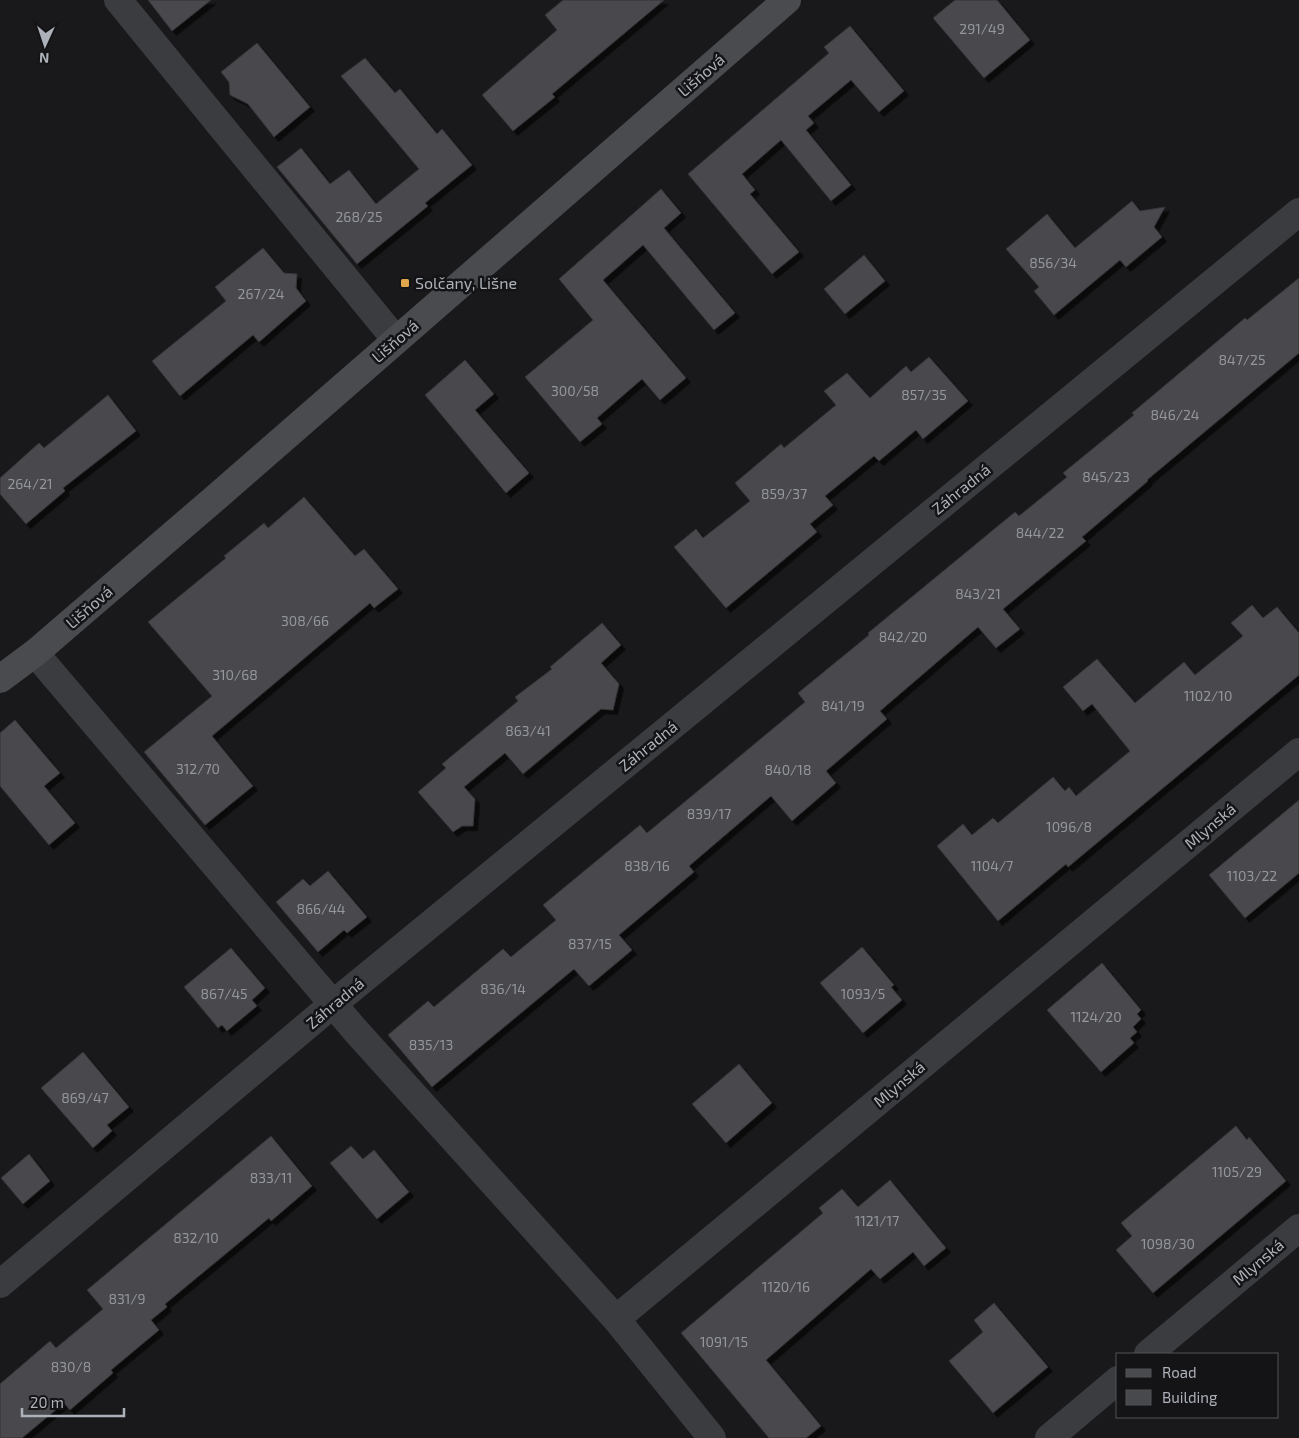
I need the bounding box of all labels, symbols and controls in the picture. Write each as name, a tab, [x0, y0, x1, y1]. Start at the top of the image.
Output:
north arrow	[20, 20, 70, 70]
house number: 291/49	[959, 20, 1005, 37]
street label: Lišňová	[673, 49, 728, 100]
text: N	[39, 50, 50, 67]
house number: 268/25	[336, 208, 382, 225]
house number: 856/34	[1029, 254, 1077, 271]
place label: Solčany, Lišne	[415, 273, 517, 292]
marker: Solčany, Lišne	[399, 277, 411, 289]
house number: 267/24	[238, 285, 284, 302]
street label: Lišňová	[367, 315, 422, 366]
house number: 847/25	[1219, 351, 1265, 368]
house number: 300/58	[551, 382, 599, 399]
house number: 857/35	[901, 386, 947, 403]
house number: 846/24	[1151, 406, 1199, 423]
street label: Záhradná	[928, 459, 994, 518]
house number: 845/23	[1082, 468, 1130, 485]
house number: 264/21	[7, 475, 53, 492]
house number: 859/37	[761, 485, 807, 502]
house number: 844/22	[1016, 524, 1064, 541]
street label: Lišňová	[61, 581, 116, 632]
house number: 843/21	[955, 585, 1001, 602]
house number: 308/66	[281, 612, 329, 629]
house number: 842/20	[879, 628, 927, 645]
house number: 310/68	[212, 666, 258, 683]
house number: 1102/10	[1184, 687, 1232, 704]
house number: 841/19	[821, 697, 865, 714]
street label: Záhradná	[615, 716, 681, 775]
house number: 863/41	[505, 722, 551, 739]
house number: 312/70	[176, 760, 220, 777]
house number: 840/18	[765, 761, 811, 778]
street label: Mlynská	[1180, 799, 1239, 853]
house number: 839/17	[687, 805, 731, 822]
house number: 1096/8	[1046, 818, 1092, 835]
house number: 838/16	[624, 857, 670, 874]
house number: 1104/7	[971, 857, 1013, 874]
house number: 1103/22	[1227, 867, 1277, 884]
house number: 866/44	[297, 900, 345, 917]
house number: 837/15	[568, 935, 612, 952]
street label: Záhradná	[302, 973, 367, 1032]
house number: 836/14	[480, 980, 526, 997]
house number: 867/45	[200, 985, 248, 1002]
house number: 1093/5	[841, 985, 885, 1002]
house number: 1124/20	[1070, 1008, 1122, 1025]
house number: 835/13	[409, 1036, 453, 1053]
street label: Mlynská	[869, 1057, 928, 1111]
house number: 869/47	[61, 1089, 109, 1106]
house number: 1105/29	[1212, 1163, 1262, 1180]
house number: 833/11	[250, 1169, 292, 1186]
house number: 1121/17	[855, 1212, 899, 1229]
house number: 832/10	[173, 1229, 219, 1246]
house number: 1098/30	[1141, 1235, 1195, 1252]
street label: Mlynská	[1228, 1235, 1287, 1289]
house number: 1120/16	[762, 1278, 810, 1295]
house number: 831/9	[108, 1290, 146, 1307]
house number: 1091/15	[700, 1333, 748, 1350]
legend	[1116, 1353, 1279, 1418]
house number: 830/8	[51, 1358, 91, 1375]
text: Road	[1162, 1363, 1197, 1381]
scale bar	[22, 1386, 125, 1418]
text: Building	[1162, 1388, 1218, 1406]
text: 20 m	[30, 1393, 64, 1411]

